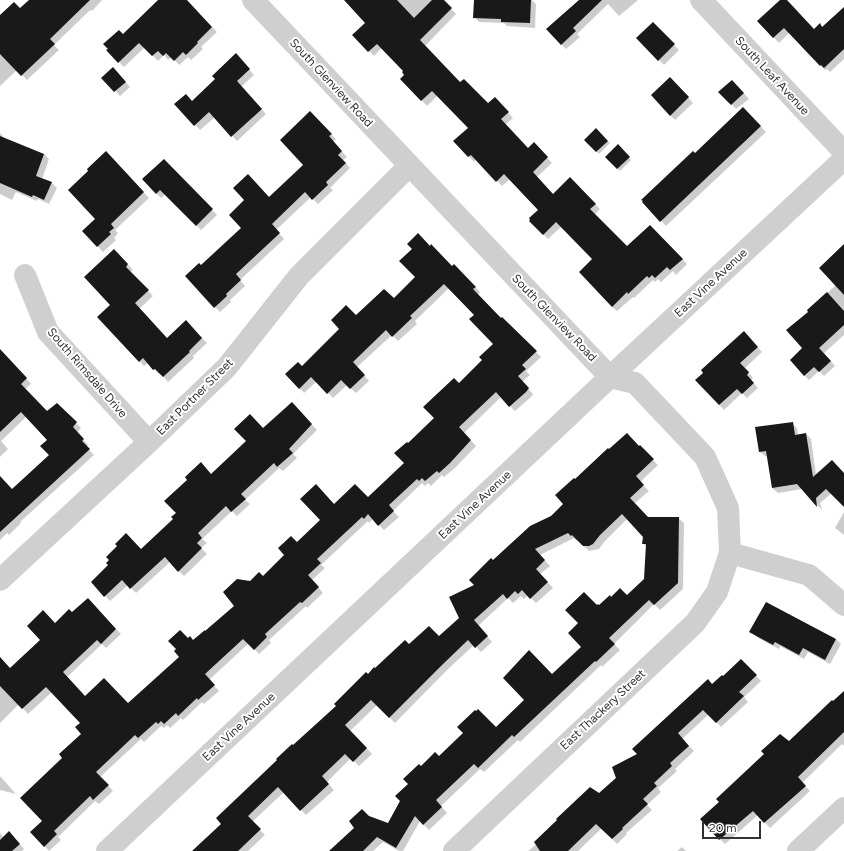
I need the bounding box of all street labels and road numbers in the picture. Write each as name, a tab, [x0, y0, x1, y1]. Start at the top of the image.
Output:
street label: South Leaf Avenue	[732, 34, 812, 118]
street label: South Glenview Road	[286, 36, 376, 130]
street label: East Vine Avenue	[672, 246, 750, 320]
street label: South Glenview Road	[509, 271, 599, 365]
street label: South Rimsdale Drive	[44, 325, 130, 421]
street label: East Portner Street	[154, 356, 236, 438]
street label: East Vine Avenue	[436, 468, 514, 542]
street label: East Thackery Street	[557, 667, 649, 753]
street label: East Vine Avenue	[200, 690, 278, 764]

